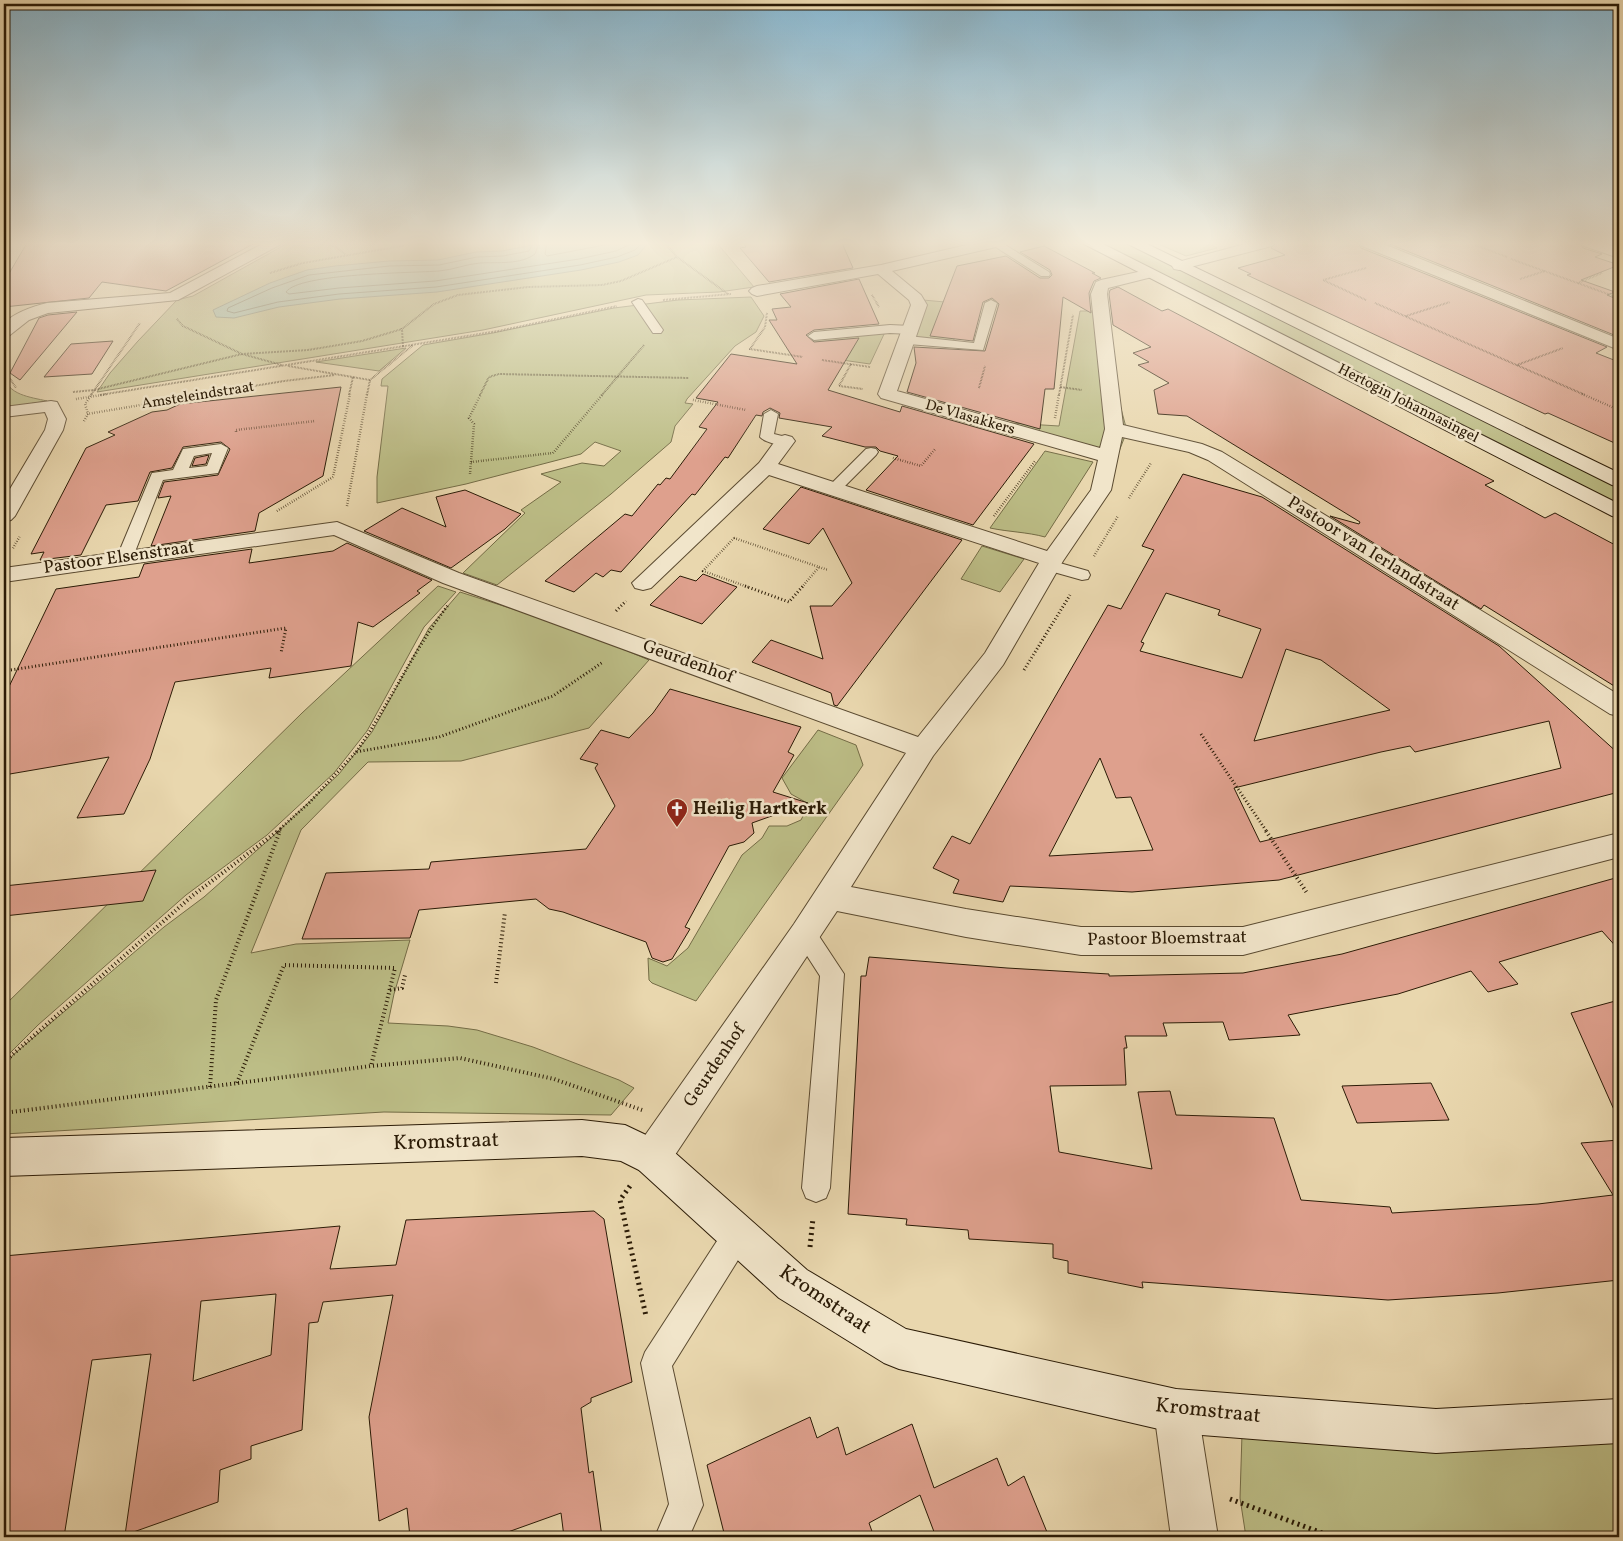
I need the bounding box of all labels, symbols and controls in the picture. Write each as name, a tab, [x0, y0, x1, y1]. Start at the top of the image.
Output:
street label: Hertogin Johannasingel	[1334, 359, 1482, 449]
street label: Amsteleindstraat	[140, 377, 256, 415]
street label: De Vlasakkers	[923, 395, 1017, 441]
street label: Pastoor van Ierlandstraat	[1282, 491, 1464, 617]
street label: Pastoor Elsenstraat	[42, 535, 196, 581]
street label: Geurdenhof	[639, 634, 739, 691]
church icon: Heilig Hartkerk	[665, 797, 689, 828]
place label: Heilig Hartkerk	[693, 797, 827, 822]
street label: Pastoor Bloemstraat	[1087, 925, 1247, 953]
street label: Geurdenhof	[678, 1018, 753, 1112]
street label: Kromstraat	[393, 1126, 499, 1158]
street label: Kromstraat	[773, 1258, 877, 1342]
street label: Kromstraat	[1154, 1391, 1262, 1431]

